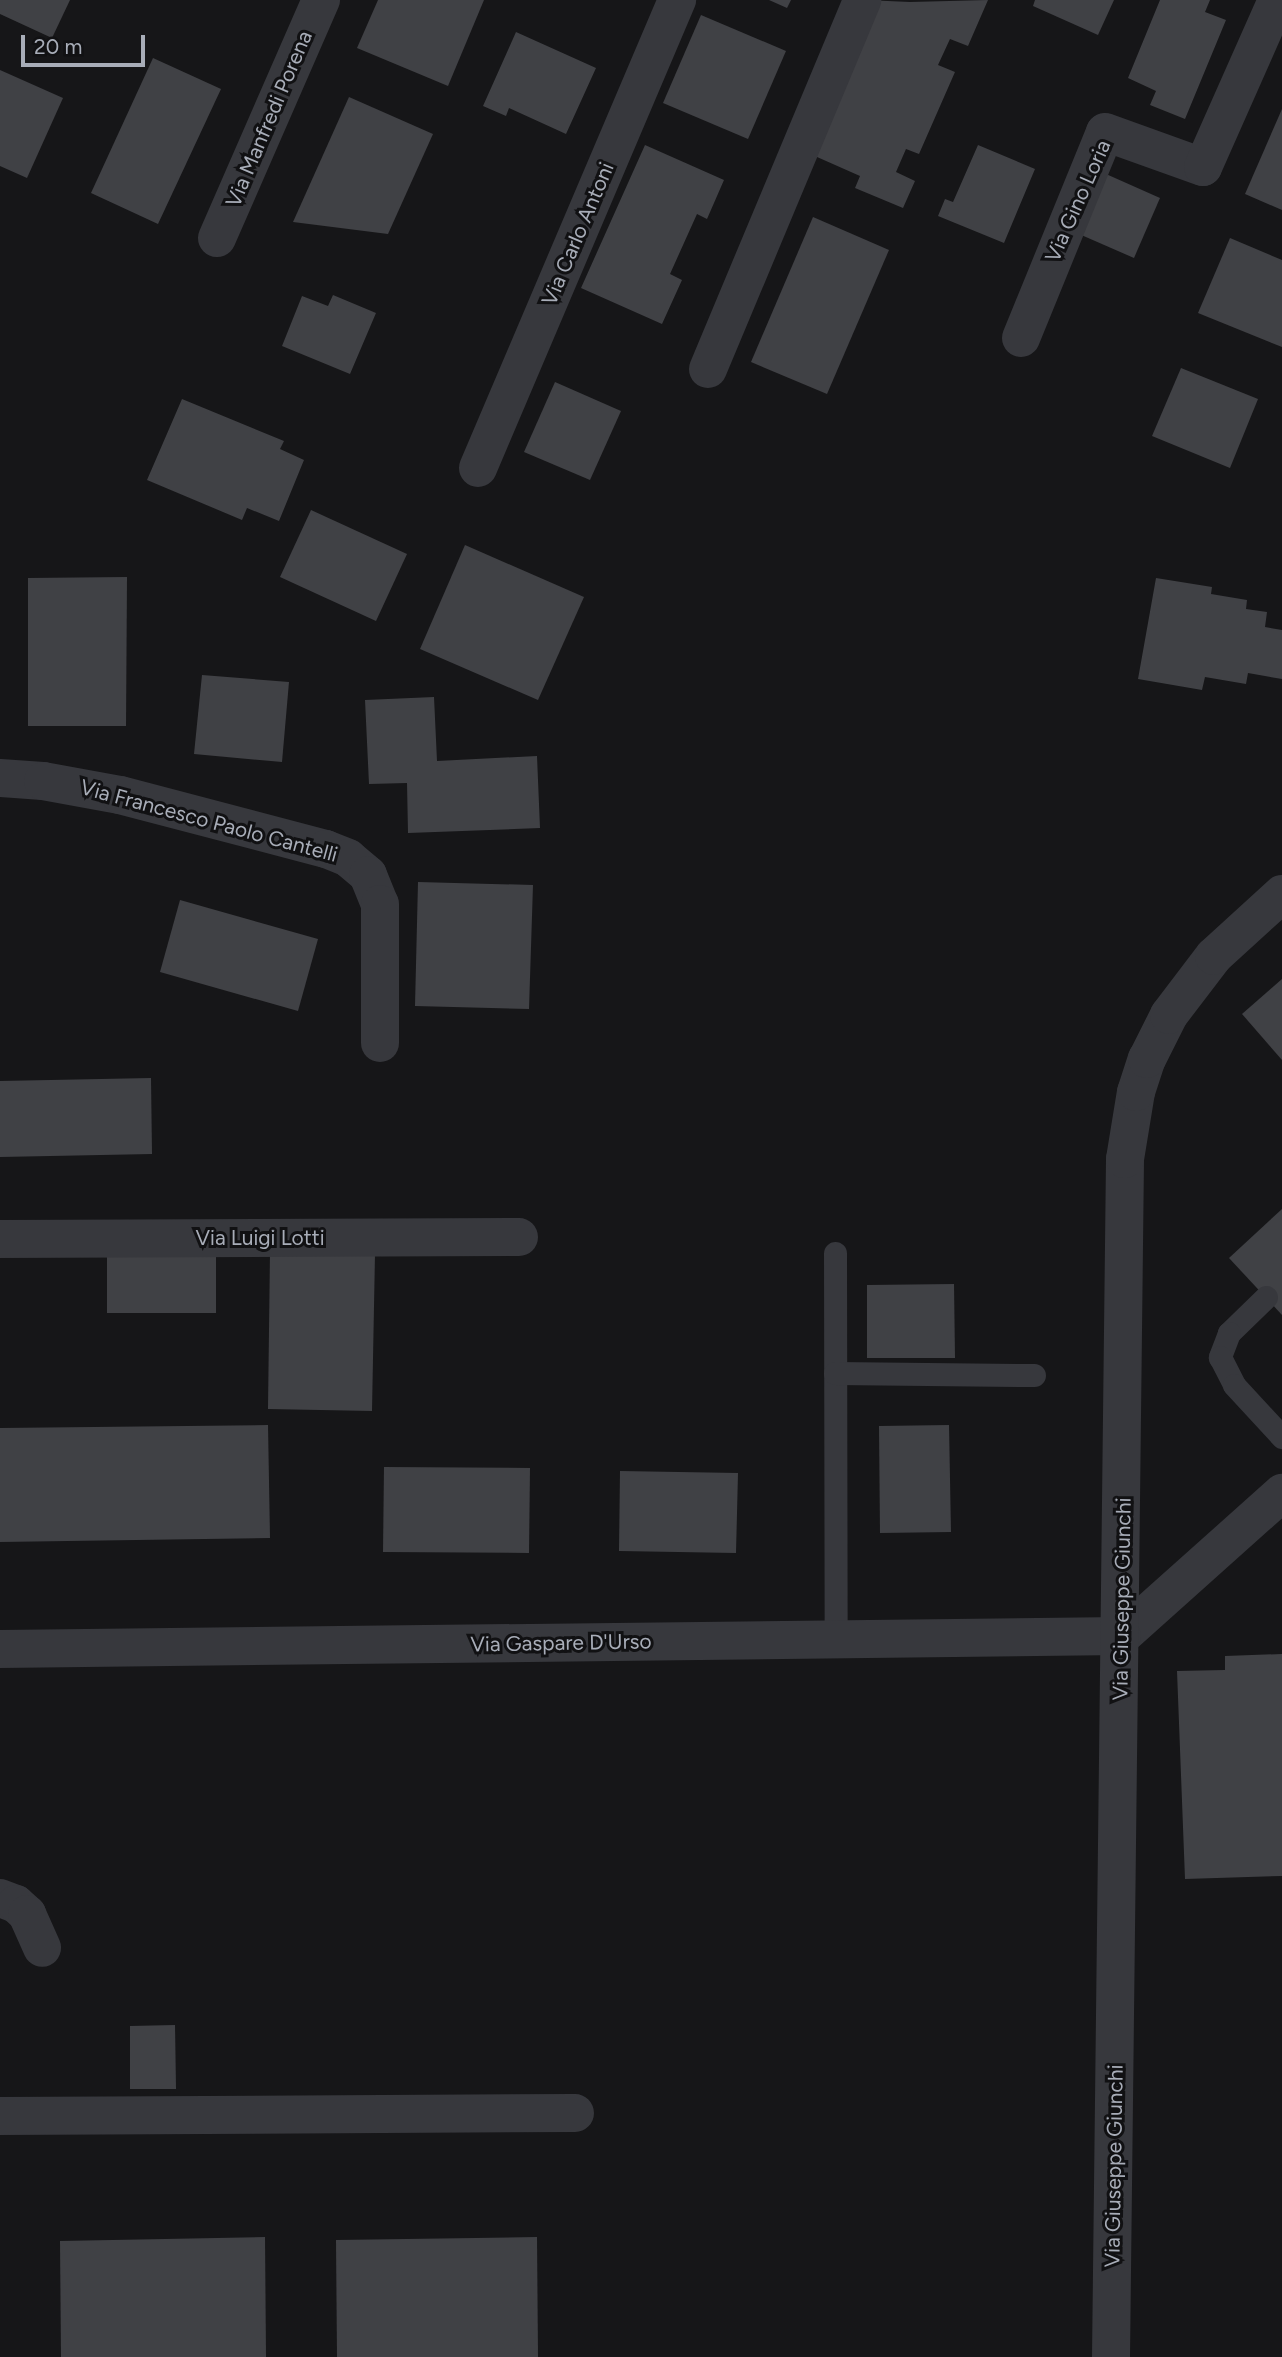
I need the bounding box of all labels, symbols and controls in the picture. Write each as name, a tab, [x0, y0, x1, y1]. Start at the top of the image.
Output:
scale bar	[24, 21, 149, 65]
street label: Via Manfredi Porena	[220, 27, 318, 211]
text: 20 m	[34, 34, 82, 59]
street label: Via Gino Loria	[1040, 136, 1116, 266]
street label: Via Carlo Antoni	[537, 159, 619, 309]
street label: Via Francesco Paolo Cantelli	[78, 775, 340, 867]
street label: Via Luigi Lotti	[195, 1225, 325, 1251]
street label: Via Giuseppe Giunchi	[1108, 1497, 1136, 1701]
street label: Via Gaspare D'Urso	[470, 1629, 652, 1657]
street label: Via Giuseppe Giunchi	[1100, 2064, 1128, 2268]

